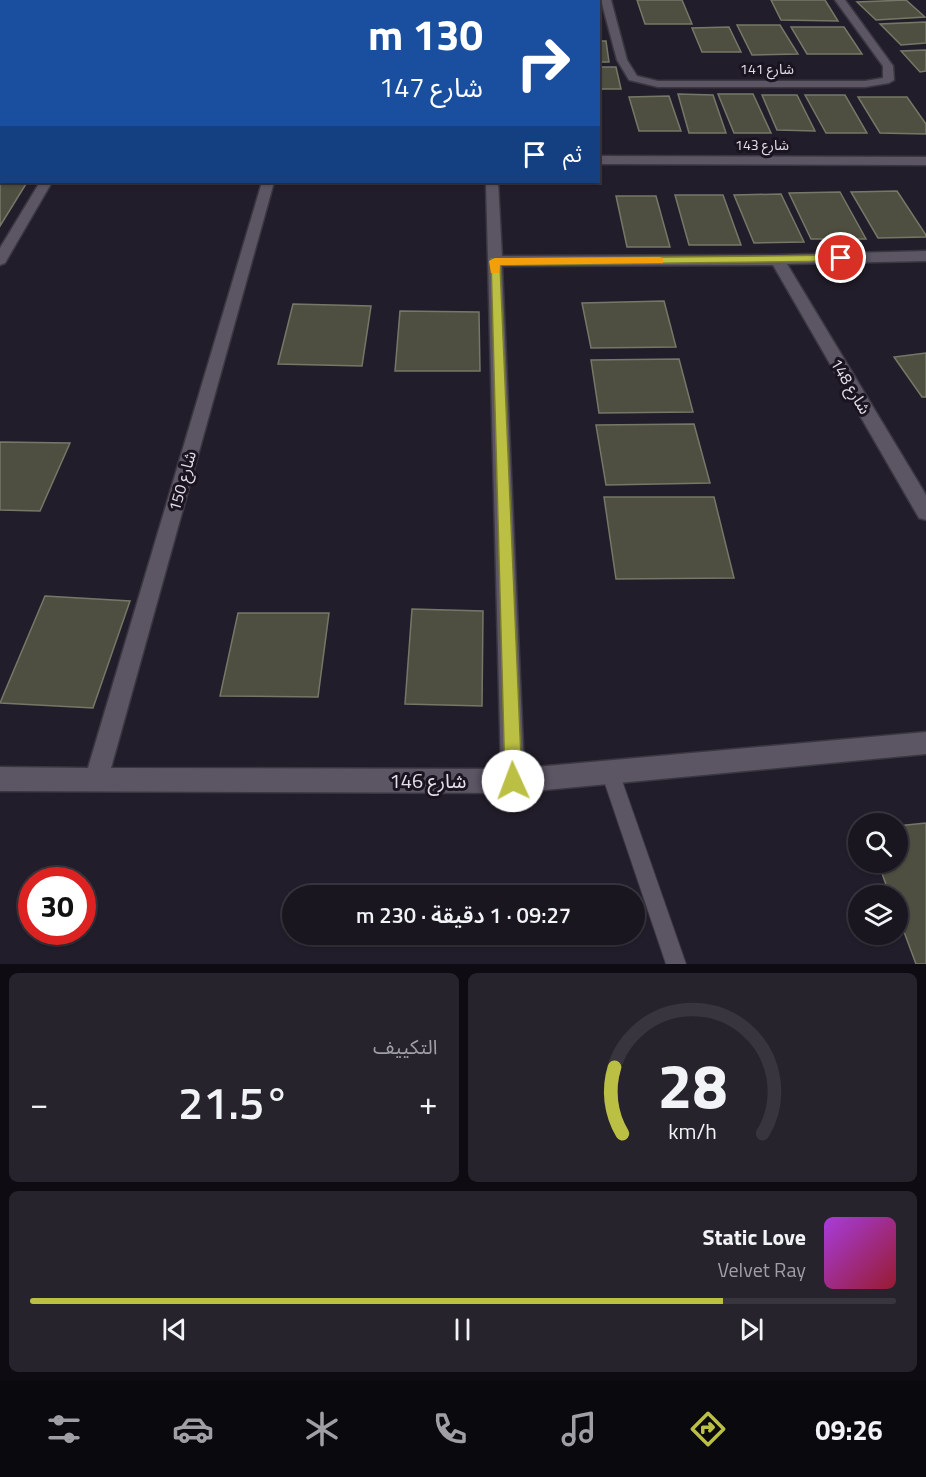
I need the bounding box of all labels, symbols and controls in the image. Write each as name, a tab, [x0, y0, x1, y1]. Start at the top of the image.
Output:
text: 130 m	[368, 2, 483, 66]
icon: right	[504, 24, 582, 102]
street label: شارع 141	[740, 58, 794, 80]
text: شارع 147	[379, 66, 483, 107]
street label: شارع 143	[735, 134, 789, 156]
text: ثم	[563, 137, 582, 171]
icon: arrive	[518, 138, 551, 171]
pin	[815, 232, 866, 283]
icon: arrive	[824, 241, 857, 274]
street label: شارع 148	[824, 353, 877, 419]
street label: شارع 150	[162, 448, 203, 514]
position arrow	[481, 749, 545, 813]
street label: شارع 146	[390, 765, 467, 796]
map controls	[848, 813, 908, 945]
button: search	[848, 813, 908, 873]
speed limit sign: 30	[18, 867, 96, 945]
button: layers	[848, 885, 908, 945]
text: 09:27 · 1 دقيقة · 230 m	[356, 898, 571, 932]
text: التكييف	[373, 1031, 438, 1062]
text: 28	[657, 1037, 727, 1132]
text: 21.5°	[178, 1068, 290, 1136]
text: −	[30, 1078, 48, 1128]
text: +	[419, 1078, 438, 1128]
text: km/h	[668, 1116, 717, 1148]
text: Static Love	[703, 1220, 806, 1254]
text: Velvet Ray	[717, 1254, 806, 1285]
icon: previous	[158, 1313, 191, 1346]
icon: pause	[446, 1313, 479, 1346]
icon: next	[735, 1313, 768, 1346]
icon: filters	[43, 1408, 85, 1450]
icon: car	[172, 1408, 214, 1450]
icon: climate	[301, 1408, 343, 1450]
icon: phone	[429, 1408, 471, 1450]
icon: music	[558, 1408, 600, 1450]
icon: directions	[687, 1408, 729, 1450]
text: 09:26	[815, 1409, 883, 1450]

